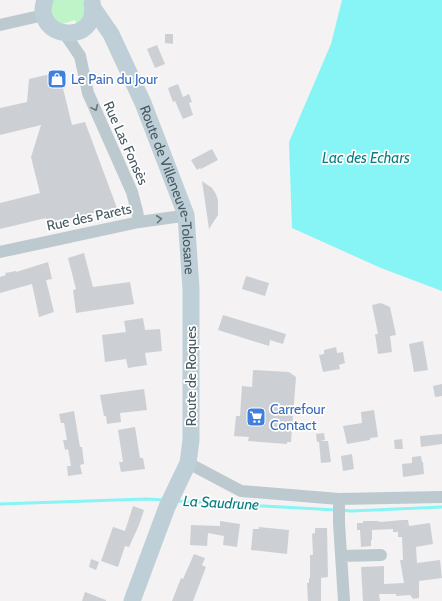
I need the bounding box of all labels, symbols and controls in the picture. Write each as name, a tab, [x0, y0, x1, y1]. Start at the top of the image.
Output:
shop icon: Le Pain du Jour	[46, 68, 68, 90]
place label: Le Pain du Jour	[71, 70, 158, 88]
street label: Rue Las Fonsès	[100, 98, 153, 188]
street label: Route de Villeneuve-Tolosane	[136, 103, 199, 275]
one-way arrow	[90, 104, 98, 111]
water label: Lac des Echars	[322, 149, 410, 167]
street label: Rue des Parets	[45, 199, 133, 235]
one-way arrow	[156, 215, 162, 224]
street label: Route de Roques	[182, 326, 200, 426]
place label: Carrefour Contact	[270, 400, 326, 434]
supermarket icon: Carrefour Contact	[245, 406, 267, 428]
water label: La Saudrune	[183, 492, 260, 514]

